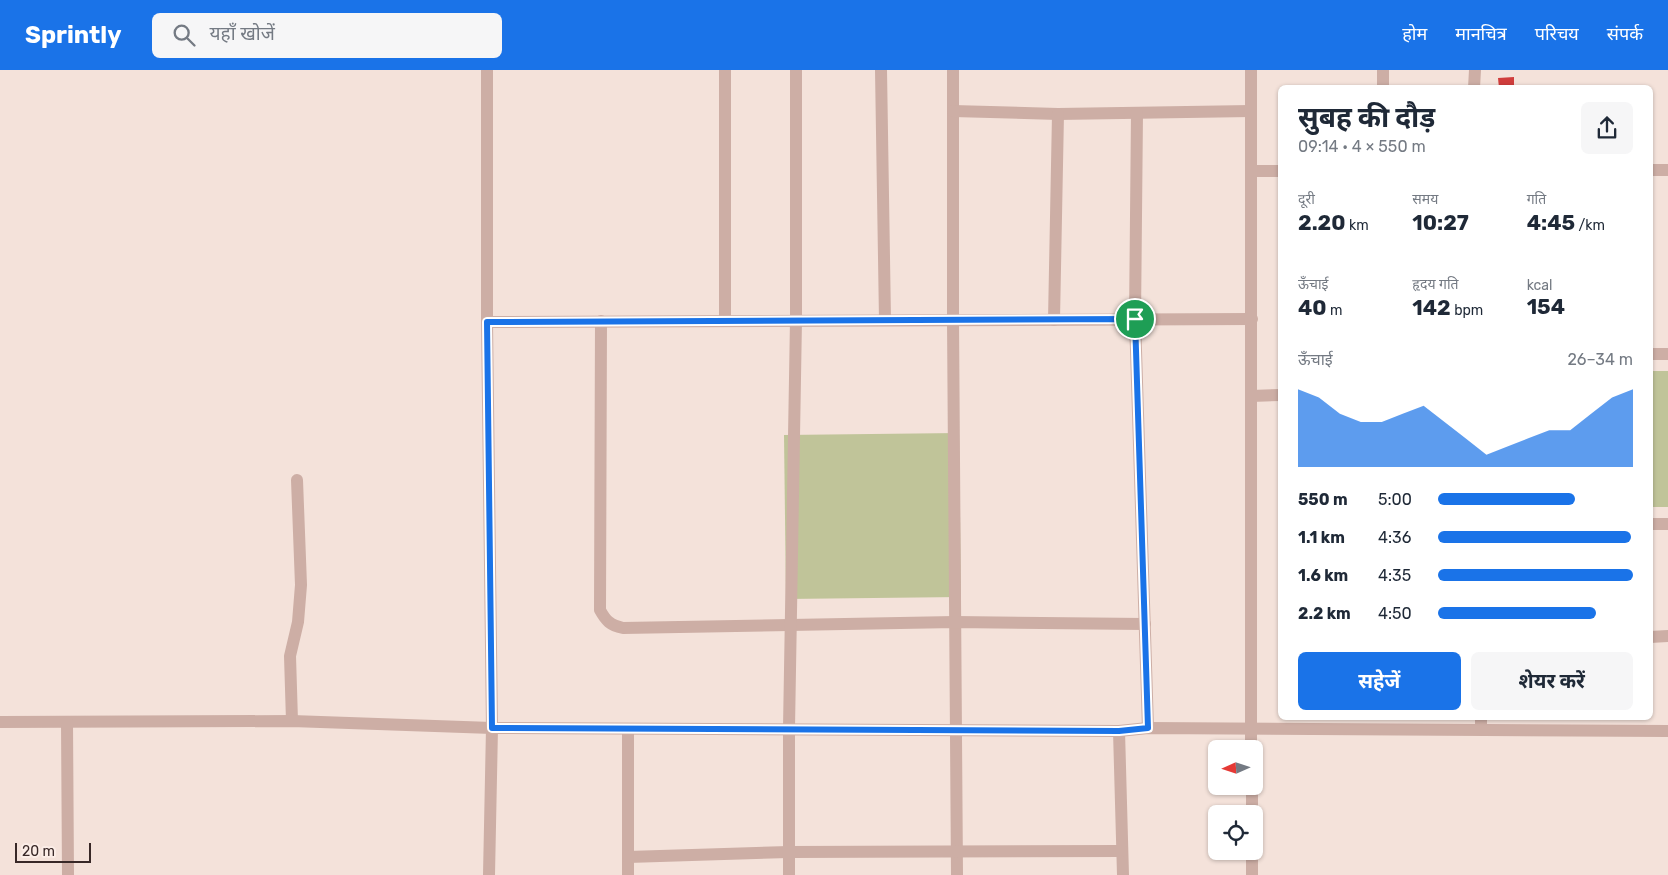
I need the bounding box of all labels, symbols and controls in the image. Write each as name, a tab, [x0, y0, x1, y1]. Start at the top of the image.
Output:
search box	[152, 13, 502, 58]
text: Sprintly	[25, 21, 122, 49]
icon: search	[170, 21, 198, 49]
text: यहाँ खोजें	[210, 22, 275, 45]
text: होम	[1402, 23, 1427, 45]
text: मानचित्र	[1455, 23, 1507, 45]
text: परिचय	[1535, 23, 1579, 45]
text: संपर्क	[1607, 23, 1643, 45]
text: सुबह की दौड़	[1298, 101, 1435, 134]
button: share	[1581, 102, 1633, 154]
text: 09:14 · 4 × 550 m	[1298, 137, 1426, 156]
text: दूरी	[1298, 191, 1315, 208]
text: समय	[1412, 191, 1438, 208]
text: गति	[1527, 191, 1546, 208]
text: 2.20	[1298, 210, 1346, 235]
text: 10:27	[1412, 210, 1469, 235]
text: 4:45	[1527, 210, 1575, 235]
text: km	[1346, 217, 1369, 234]
text: /km	[1575, 217, 1605, 234]
text: ऊँचाई	[1298, 276, 1328, 293]
text: हृदय गति	[1412, 276, 1459, 293]
text: kcal	[1527, 277, 1552, 294]
text: 154	[1527, 294, 1565, 319]
text: 40	[1298, 295, 1327, 320]
text: 142	[1412, 295, 1451, 320]
pin	[1114, 298, 1156, 340]
text: m	[1327, 302, 1343, 319]
text: bpm	[1451, 302, 1483, 319]
icon: arrive	[1121, 305, 1149, 333]
text: ऊँचाई	[1298, 350, 1333, 369]
text: 26–34 m	[1567, 350, 1633, 369]
text: 550 m	[1298, 490, 1348, 509]
text: 5:00	[1378, 490, 1412, 509]
text: 1.1 km	[1298, 528, 1345, 547]
text: 4:36	[1378, 528, 1411, 547]
text: 1.6 km	[1298, 566, 1348, 585]
text: 4:35	[1378, 566, 1411, 585]
text: 2.2 km	[1298, 604, 1351, 623]
text: 4:50	[1378, 604, 1412, 623]
button: सहेजें	[1298, 652, 1461, 710]
button: शेयर करें	[1471, 652, 1633, 710]
north arrow	[1208, 740, 1262, 795]
map controls	[1208, 740, 1263, 860]
button: locate	[1208, 805, 1263, 860]
scale bar	[15, 840, 91, 863]
text: 20 m	[22, 843, 55, 860]

